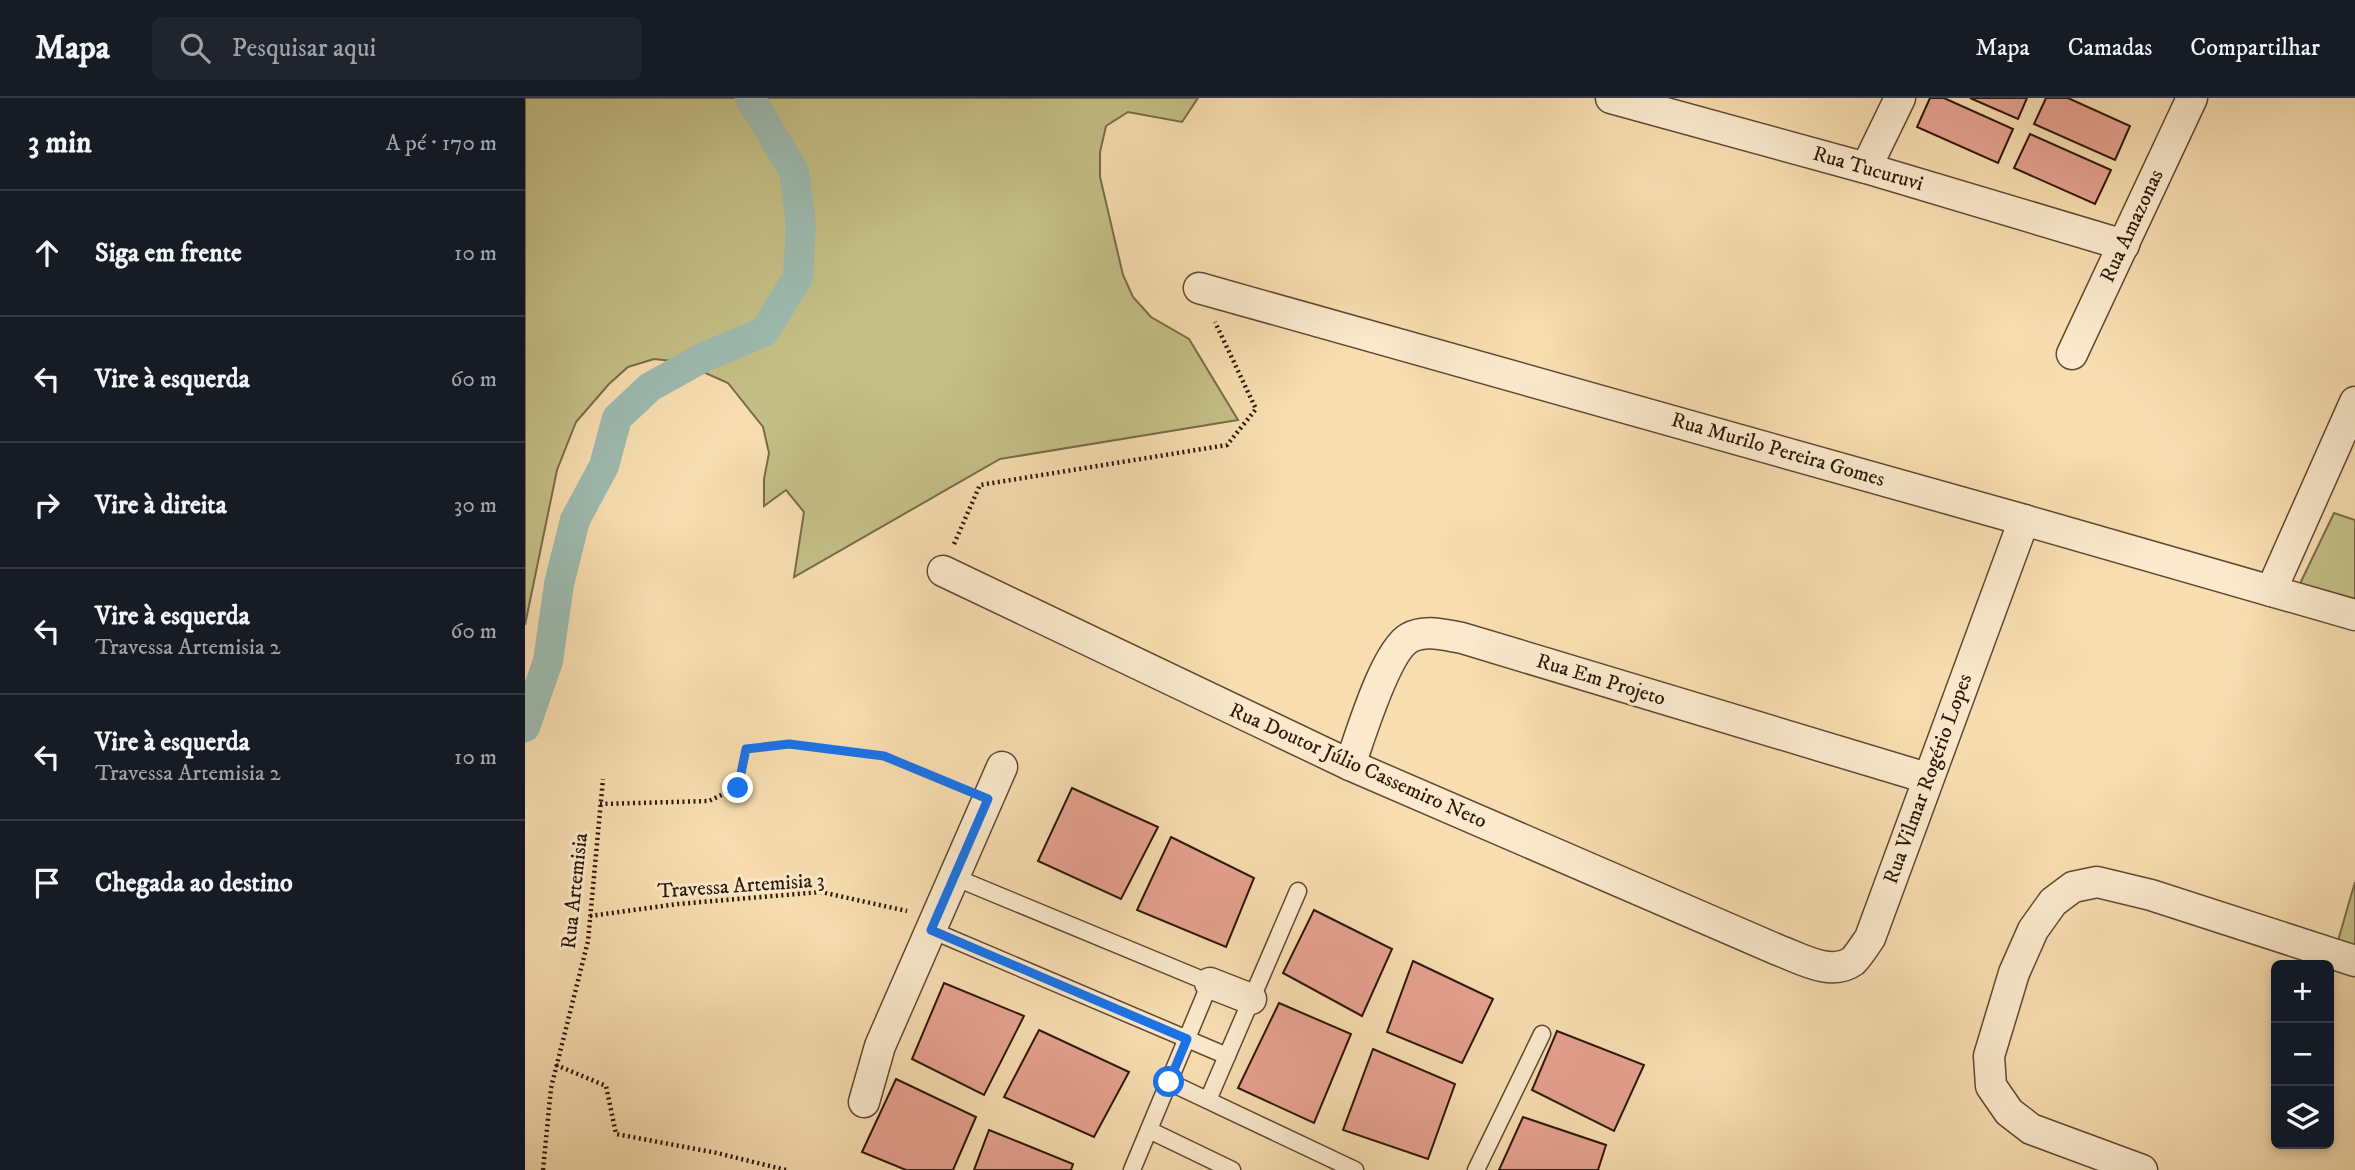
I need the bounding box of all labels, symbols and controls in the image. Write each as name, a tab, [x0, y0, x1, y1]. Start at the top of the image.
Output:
search box	[152, 17, 642, 80]
text: Mapa	[35, 28, 110, 69]
icon: search	[176, 29, 214, 67]
text: Pesquisar aqui	[232, 32, 376, 65]
text: Mapa	[1975, 33, 2030, 63]
text: Camadas	[2068, 33, 2152, 63]
text: Compartilhar	[2190, 33, 2320, 63]
text: 3 min	[28, 125, 92, 162]
text: A pé · 170 m	[386, 129, 497, 158]
street label: Rua Tucuruvi	[1810, 141, 1926, 197]
street label: Rua Amazonas	[2094, 165, 2170, 287]
icon: ahead	[28, 234, 66, 272]
text: Siga em frente	[95, 237, 242, 270]
text: 10 m	[454, 239, 497, 268]
icon: left	[28, 360, 66, 398]
text: Vire à esquerda	[95, 363, 250, 396]
text: 60 m	[450, 365, 497, 394]
street label: Rua Murilo Pereira Gomes	[1668, 407, 1888, 493]
icon: right	[28, 486, 66, 524]
text: Vire à direita	[95, 489, 227, 522]
text: 30 m	[454, 491, 497, 520]
text: Vire à esquerda	[95, 600, 250, 633]
icon: left	[28, 612, 66, 650]
text: 60 m	[450, 617, 497, 646]
text: Travessa Artemisia 2	[95, 633, 281, 662]
street label: Rua Em Projeto	[1533, 648, 1669, 712]
street label: Rua Vilmar Rogério Lopes	[1878, 670, 1978, 888]
street label: Rua Doutor Júlio Cassemiro Neto	[1225, 697, 1491, 835]
text: Vire à esquerda	[95, 726, 250, 759]
icon: left	[28, 738, 66, 776]
text: 10 m	[454, 743, 497, 772]
text: Travessa Artemisia 2	[95, 759, 281, 788]
route end	[722, 772, 753, 803]
street label: Rua Artemisia	[556, 832, 594, 950]
icon: arrive	[28, 864, 66, 902]
text: Chegada ao destino	[95, 867, 293, 900]
street label: Travessa Artemisia 3	[657, 867, 825, 905]
map controls	[2271, 960, 2334, 1149]
button: +	[2271, 960, 2334, 1023]
button: −	[2271, 1023, 2334, 1086]
route start	[1153, 1066, 1184, 1097]
button: layers	[2271, 1086, 2334, 1149]

